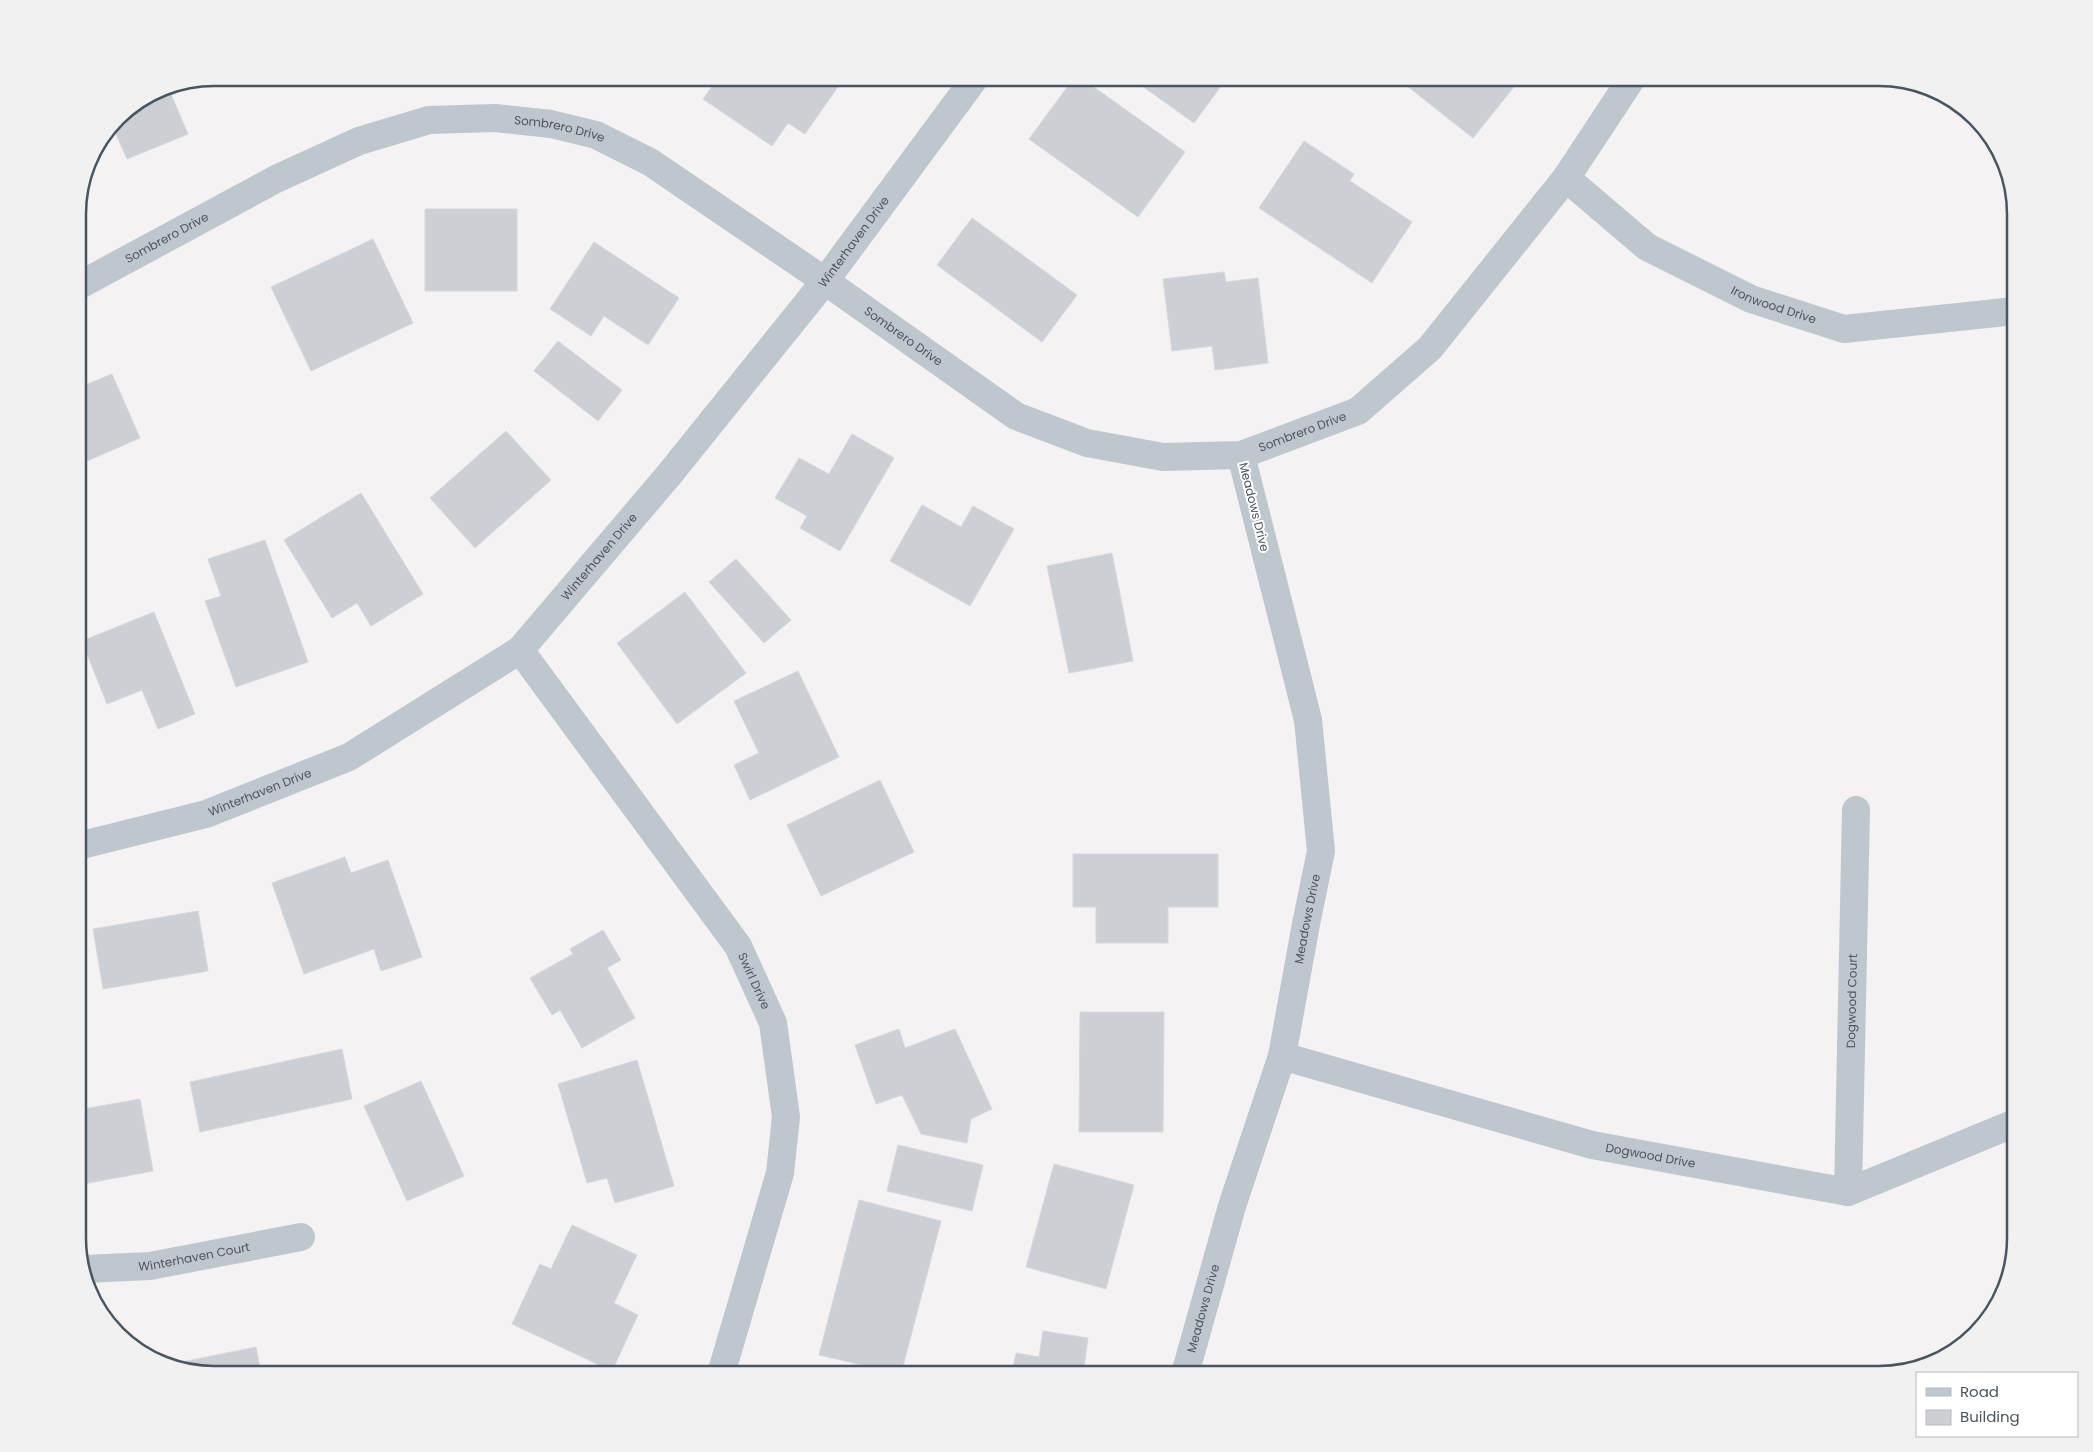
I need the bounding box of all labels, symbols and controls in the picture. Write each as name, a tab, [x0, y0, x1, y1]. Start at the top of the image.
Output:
street label: Sombrero Drive	[513, 111, 608, 146]
street label: Winterhaven Drive	[814, 192, 893, 291]
street label: Sombrero Drive	[122, 208, 211, 267]
street label: Ironwood Drive	[1728, 281, 1819, 328]
street label: Sombrero Drive	[861, 302, 946, 370]
street label: Sombrero Drive	[1256, 407, 1349, 456]
street label: Meadows Drive	[1235, 461, 1274, 553]
street label: Winterhaven Drive	[557, 509, 641, 604]
street label: Winterhaven Drive	[206, 764, 314, 820]
street label: Meadows Drive	[1290, 872, 1324, 965]
street label: Swirl Drive	[734, 950, 775, 1012]
street label: Dogwood Court	[1842, 954, 1861, 1048]
street label: Dogwood Drive	[1604, 1139, 1697, 1172]
street label: Winterhaven Court	[138, 1238, 251, 1275]
street label: Meadows Drive	[1182, 1262, 1223, 1355]
legend	[1916, 1372, 2078, 1437]
text: Road	[1960, 1381, 1999, 1402]
text: Building	[1960, 1406, 2020, 1427]

